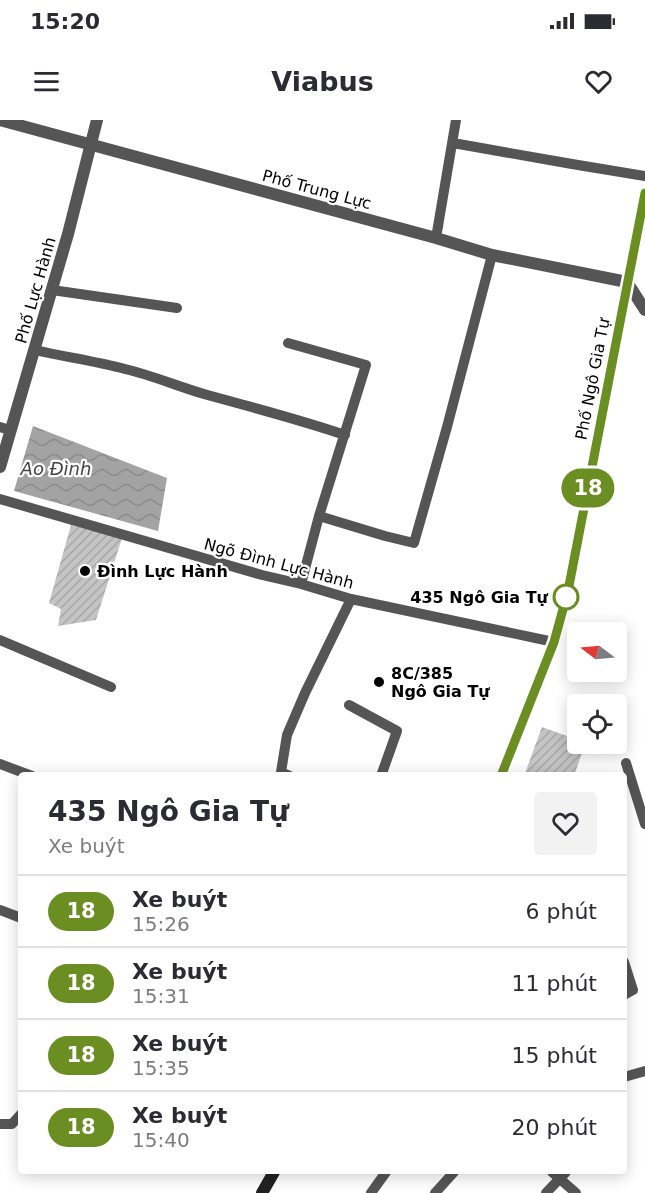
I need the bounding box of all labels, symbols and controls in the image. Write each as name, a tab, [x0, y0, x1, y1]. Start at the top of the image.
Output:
text: 15:20	[30, 9, 100, 34]
icon: menu	[30, 65, 63, 98]
icon: heart	[582, 65, 615, 98]
text: Viabus	[271, 66, 374, 97]
street label: Phố Trung Lực	[260, 166, 373, 213]
street label: Phố Lực Hành	[11, 235, 60, 345]
street label: Phố Ngô Gia Tự	[571, 316, 614, 441]
water label: Ao Đình	[20, 458, 91, 479]
line badge: 18	[561, 468, 615, 508]
text: 18	[573, 476, 603, 500]
street label: Ngõ Đình Lực Hành	[202, 534, 356, 593]
place label: Đình Lực Hành	[97, 562, 228, 581]
marker: Đình Lực Hành	[78, 564, 92, 578]
marker: 435 Ngô Gia Tự	[553, 584, 579, 610]
place label: 435 Ngô Gia Tự	[410, 588, 549, 607]
north arrow	[567, 622, 627, 682]
map controls	[567, 622, 627, 754]
place label: 8C/385 Ngô Gia Tự	[391, 664, 490, 701]
marker: 8C/385 Ngô Gia Tự	[372, 675, 386, 689]
button: locate	[567, 694, 627, 754]
button: heart	[534, 792, 597, 855]
text: 435 Ngô Gia Tự	[48, 795, 289, 828]
text: Xe buýt	[48, 834, 125, 858]
text: Xe buýt	[132, 887, 227, 912]
text: 18	[66, 899, 96, 923]
text: 6 phút	[526, 899, 597, 924]
text: 15:26	[132, 912, 190, 936]
text: Xe buýt	[132, 959, 227, 984]
text: 18	[66, 971, 96, 995]
text: 11 phút	[512, 971, 597, 996]
text: 15:31	[132, 984, 190, 1008]
text: Xe buýt	[132, 1031, 227, 1056]
text: 18	[66, 1043, 96, 1067]
text: 15 phút	[512, 1043, 597, 1068]
text: 15:35	[132, 1056, 190, 1080]
text: Xe buýt	[132, 1103, 227, 1128]
text: 18	[66, 1115, 96, 1139]
text: 20 phút	[512, 1115, 597, 1140]
text: 15:40	[132, 1128, 190, 1152]

